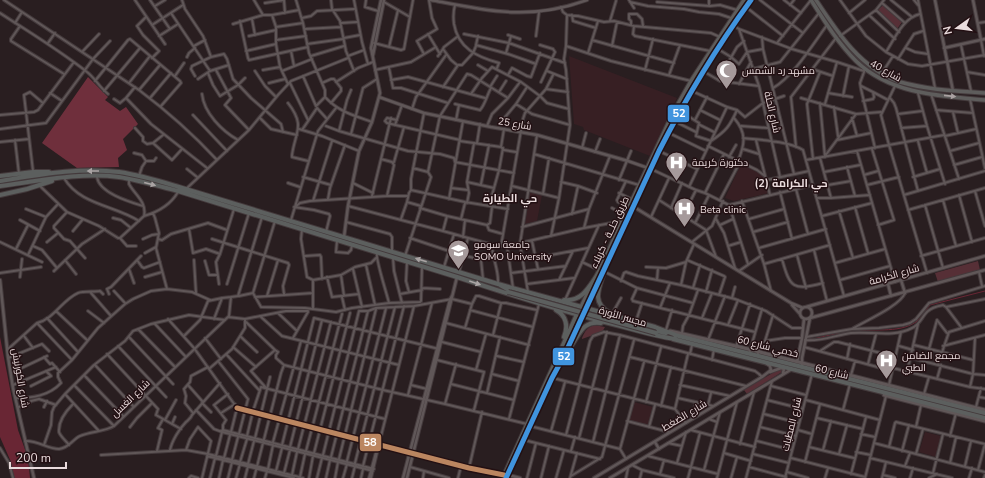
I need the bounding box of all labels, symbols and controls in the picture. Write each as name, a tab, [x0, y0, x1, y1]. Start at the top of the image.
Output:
north arrow	[937, 8, 977, 48]
text: N	[940, 24, 956, 36]
mosque icon: مشهد رد الشمس	[714, 57, 740, 90]
street label: شارع 40	[867, 57, 904, 85]
place label: مشهد رد الشمس	[742, 64, 815, 78]
street label: شارع الحلة	[760, 90, 784, 134]
one-way arrow	[944, 93, 957, 100]
line badge: 52	[667, 104, 690, 123]
text: 52	[672, 106, 686, 121]
street label: شارع 25	[497, 114, 533, 134]
hospital icon: دكتورة كريمة	[663, 149, 689, 182]
place label: دكتورة كريمة	[692, 156, 748, 170]
one-way arrow	[86, 168, 99, 174]
district label: حي الكرامة (2)	[754, 176, 828, 193]
one-way arrow	[144, 181, 156, 187]
district label: حي الطيارة	[483, 191, 537, 208]
street label: طريق حلــة - كربلاء	[587, 194, 633, 271]
hospital icon: Beta clinic	[671, 196, 697, 229]
place label: Beta clinic	[700, 203, 746, 217]
school or university icon: جامعة سومو SOMO University	[446, 237, 472, 270]
place label: جامعة سومو SOMO University	[474, 238, 553, 264]
one-way arrow	[414, 257, 426, 263]
street label: شارع الكرامة	[867, 261, 921, 289]
one-way arrow	[469, 280, 481, 286]
street label: مجسر الثورة	[597, 303, 648, 330]
street label: خدمي شارع 60	[736, 333, 800, 361]
street label: شارع الكورنيش	[8, 347, 32, 409]
line badge: 52	[552, 347, 575, 366]
hospital icon: مجمع الضامن الطبي	[873, 348, 899, 381]
text: 52	[557, 349, 571, 364]
place label: مجمع الضامن الطبي	[902, 349, 960, 375]
street label: شارع 60	[814, 361, 850, 383]
street label: شارع الغسل	[108, 377, 153, 421]
street label: شارع المطبات	[778, 396, 805, 453]
street label: شارع الضغط	[659, 397, 710, 435]
line badge: 58	[359, 433, 382, 452]
text: 58	[363, 435, 377, 450]
scale bar	[10, 444, 66, 470]
text: 200 m	[16, 450, 51, 466]

